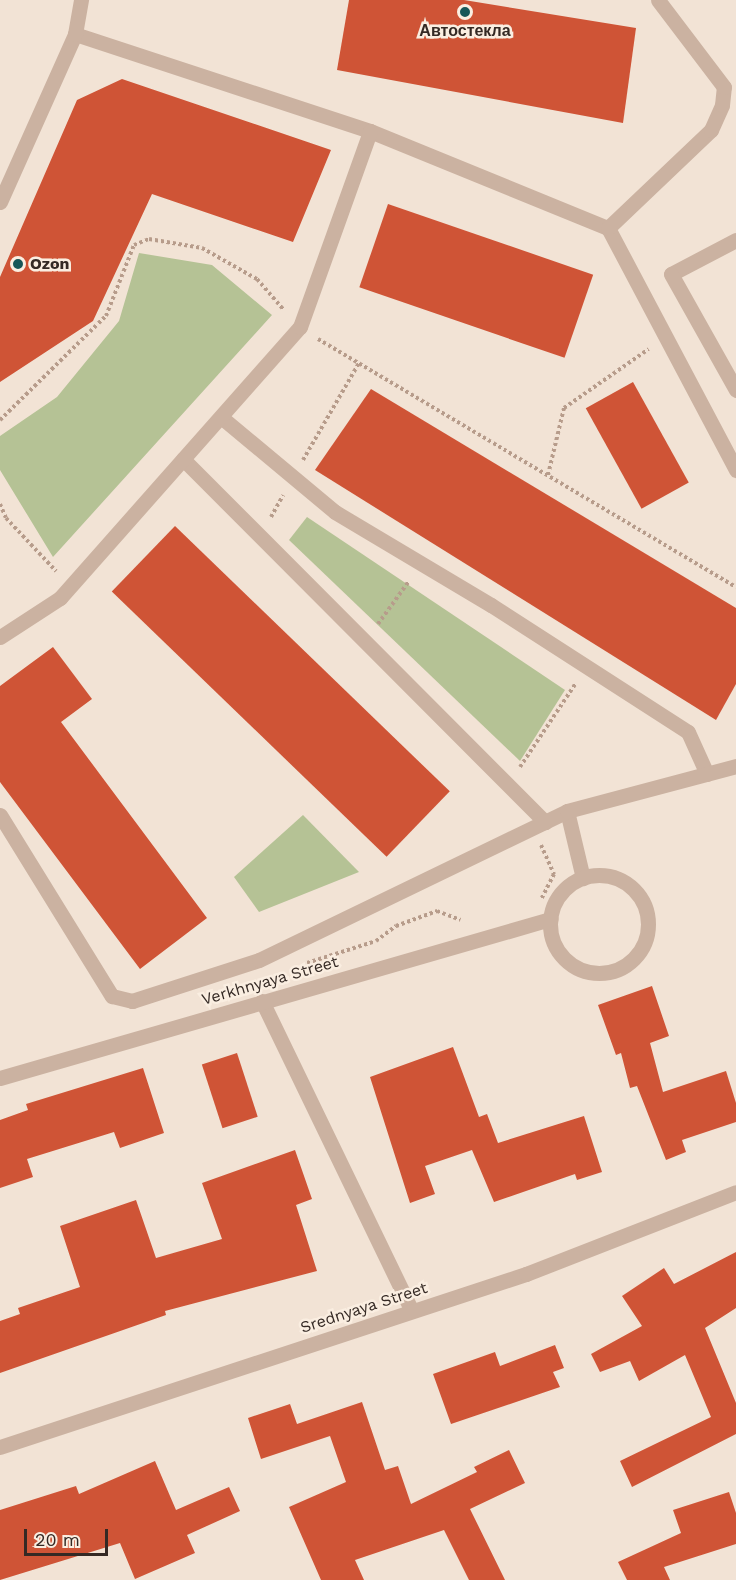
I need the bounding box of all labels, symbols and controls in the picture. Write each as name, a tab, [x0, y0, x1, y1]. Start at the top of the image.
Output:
marker: Автостекла	[458, 5, 472, 19]
place label: Автостекла	[419, 21, 511, 41]
place label: Ozon	[30, 254, 69, 274]
marker: Ozon	[11, 257, 25, 271]
street label: Verkhnyaya Street	[199, 952, 341, 1010]
street label: Srednyaya Street	[298, 1278, 430, 1338]
scale bar	[27, 1517, 111, 1555]
text: 20 m	[35, 1529, 80, 1550]

